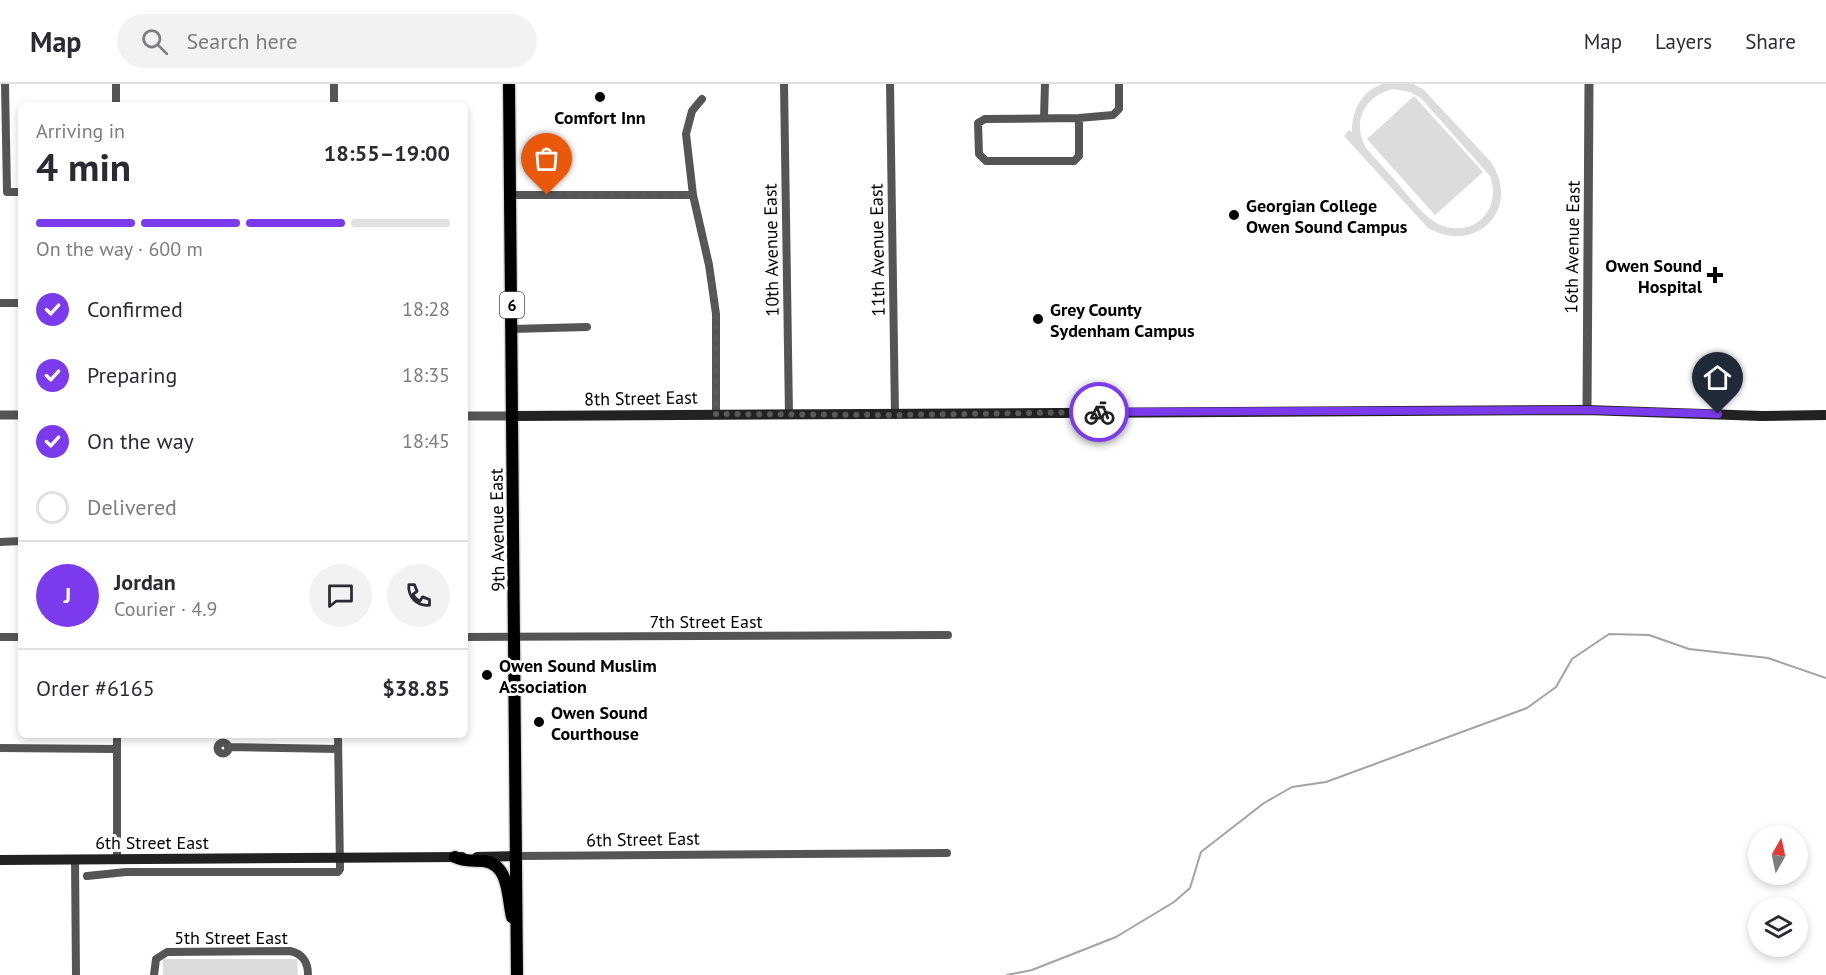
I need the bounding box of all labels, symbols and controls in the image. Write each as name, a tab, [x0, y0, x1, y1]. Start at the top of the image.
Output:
search box	[117, 14, 537, 68]
text: Map	[30, 23, 81, 60]
icon: search	[138, 25, 171, 58]
text: Search here	[186, 27, 297, 55]
text: Map	[1584, 28, 1622, 55]
text: Layers	[1655, 28, 1712, 55]
text: Share	[1745, 28, 1796, 55]
marker: Comfort Inn	[593, 90, 607, 104]
place label: Comfort Inn	[554, 106, 646, 129]
text: Arriving in	[36, 118, 125, 144]
pin	[521, 133, 572, 195]
text: 18:55–19:00	[324, 139, 450, 167]
text: 4 min	[36, 141, 131, 192]
icon: bag	[530, 142, 563, 175]
street label: 16th Avenue East	[1559, 180, 1585, 314]
street label: 10th Avenue East	[758, 183, 784, 317]
street label: 11th Avenue East	[864, 183, 890, 317]
place label: Georgian College Owen Sound Campus	[1246, 194, 1408, 238]
marker: Georgian College Owen Sound Campus	[1227, 208, 1241, 222]
text: On the way · 600 m	[36, 236, 203, 262]
place label: Owen Sound Hospital	[1605, 254, 1703, 298]
marker: Owen Sound Hospital	[1706, 266, 1724, 284]
road number: 6	[500, 292, 524, 318]
icon: check	[36, 293, 69, 326]
text: Confirmed	[87, 295, 183, 323]
text: 18:28	[402, 296, 450, 322]
place label: Grey County Sydenham Campus	[1050, 298, 1195, 342]
marker: Grey County Sydenham Campus	[1031, 312, 1045, 326]
pin	[1692, 352, 1743, 414]
icon: check	[36, 359, 69, 392]
text: Preparing	[87, 361, 177, 389]
icon: home	[1701, 361, 1734, 394]
text: 18:35	[402, 362, 450, 388]
courier	[1069, 382, 1129, 442]
street label: 8th Street East	[584, 386, 698, 410]
icon: bike	[1083, 396, 1116, 429]
icon: check	[36, 425, 69, 458]
text: On the way	[87, 427, 194, 455]
text: 18:45	[402, 428, 450, 454]
street label: 9th Avenue East	[484, 468, 510, 592]
text: Delivered	[87, 493, 177, 521]
button: chat	[309, 564, 372, 627]
button: phone	[387, 564, 450, 627]
text: Jordan	[114, 568, 176, 596]
text: J	[64, 581, 71, 609]
text: Courier · 4.9	[114, 596, 217, 622]
street label: 7th Street East	[649, 610, 763, 633]
place label: Owen Sound Muslim Association	[499, 654, 657, 698]
marker: Owen Sound Muslim Association	[480, 668, 494, 682]
text: Order #6165	[36, 674, 155, 702]
text: $38.85	[382, 674, 450, 702]
place label: Owen Sound Courthouse	[551, 701, 648, 745]
marker: Owen Sound Courthouse	[532, 715, 546, 729]
north arrow	[1748, 825, 1808, 885]
map controls	[1748, 825, 1808, 957]
street label: 6th Street East	[586, 827, 700, 851]
street label: 6th Street East	[95, 831, 209, 854]
button: layers	[1748, 897, 1808, 957]
street label: 5th Street East	[174, 926, 288, 949]

